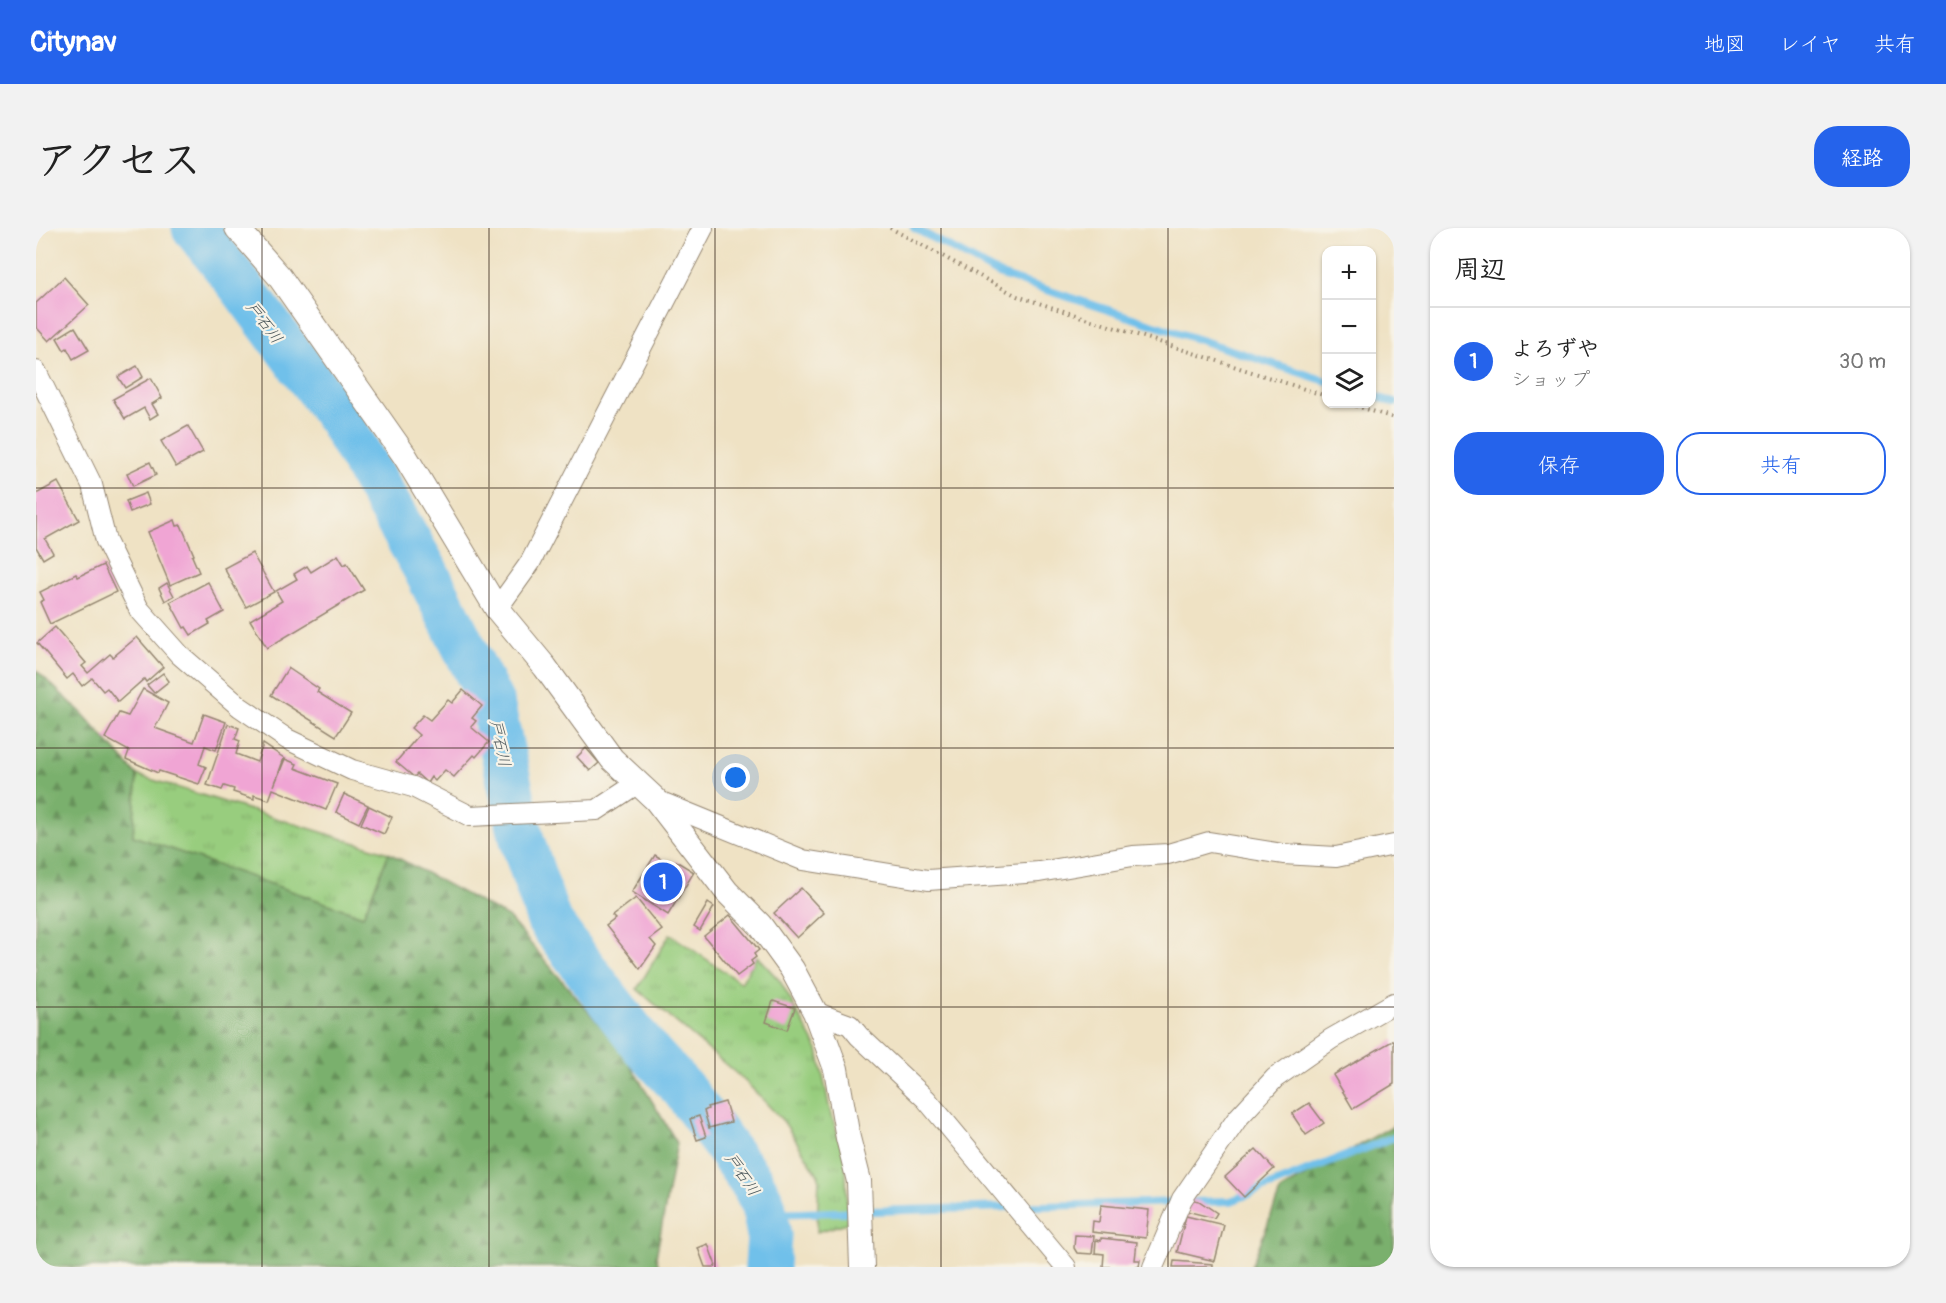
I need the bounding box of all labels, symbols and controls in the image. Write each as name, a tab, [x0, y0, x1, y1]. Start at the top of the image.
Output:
text: Citynav	[30, 25, 117, 60]
text: 地図	[1704, 31, 1746, 58]
text: レイヤ	[1779, 31, 1841, 58]
text: 共有	[1874, 31, 1916, 58]
button: 経路	[1814, 126, 1910, 187]
text: アクセス	[36, 135, 201, 187]
map controls	[1322, 246, 1376, 408]
button: +	[1322, 246, 1376, 300]
text: 周辺	[1454, 254, 1506, 286]
water label: 戸石川	[242, 297, 287, 348]
button: −	[1322, 300, 1376, 354]
text: よろずや	[1511, 335, 1599, 363]
text: 1	[1470, 349, 1477, 374]
text: 30 m	[1839, 349, 1886, 374]
button: layers	[1322, 354, 1376, 408]
text: ショップ	[1511, 367, 1590, 392]
button: 保存	[1454, 432, 1664, 495]
button: 共有	[1676, 432, 1886, 495]
water label: 戸石川	[485, 718, 515, 769]
your location	[721, 763, 750, 792]
pin: 1	[644, 860, 682, 904]
water label: 戸石川	[720, 1149, 764, 1200]

